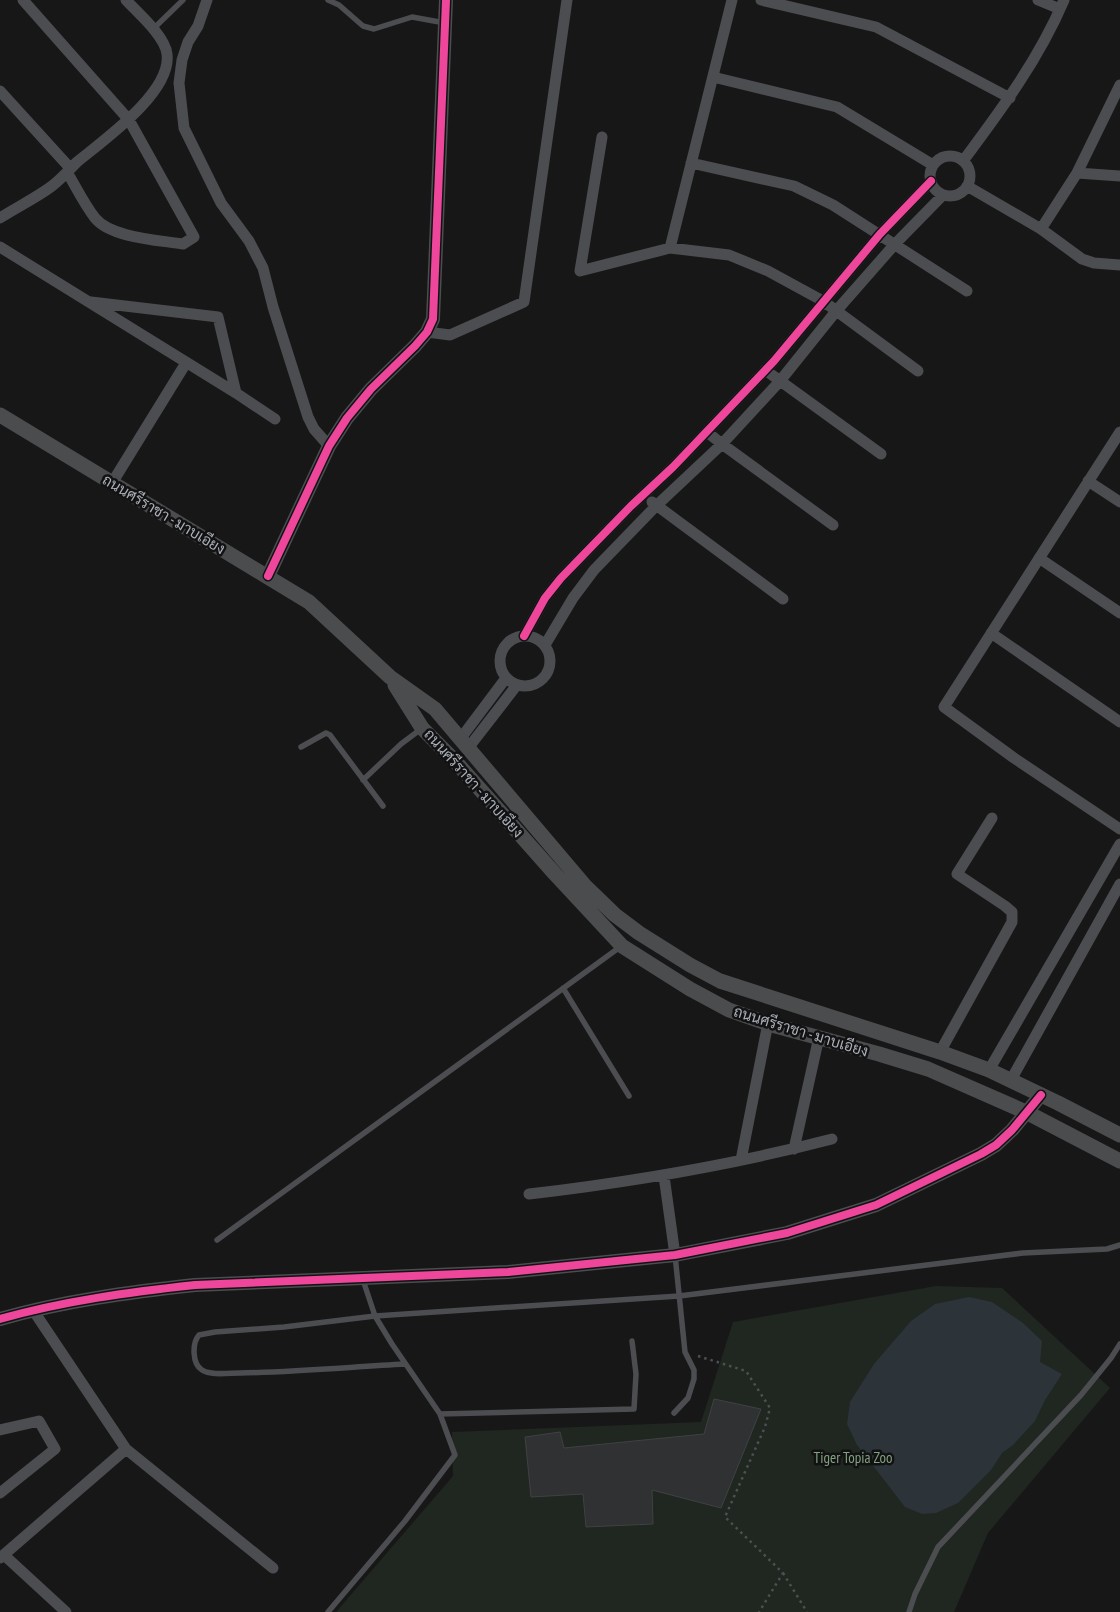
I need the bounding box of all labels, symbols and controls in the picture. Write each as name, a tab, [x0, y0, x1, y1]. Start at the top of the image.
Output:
street label: ถนนศรีราชา - มาบเอียง	[99, 470, 229, 558]
street label: ถนนศรีราชา - มาบเอียง	[420, 725, 528, 841]
street label: ถนนศรีราชา - มาบเอียง	[731, 1002, 871, 1060]
park label: Tiger Topia Zoo	[814, 1448, 892, 1467]

